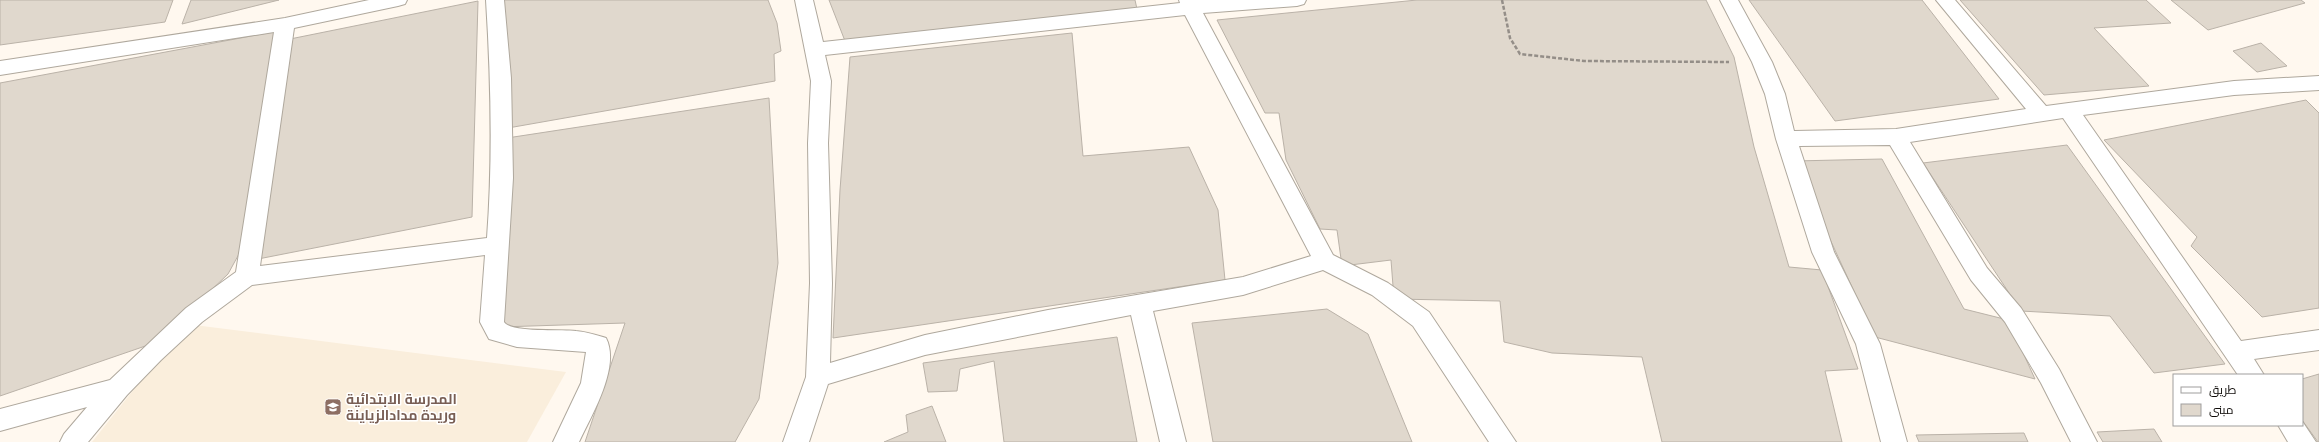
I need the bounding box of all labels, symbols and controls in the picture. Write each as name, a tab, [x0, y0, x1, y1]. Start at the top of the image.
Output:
legend	[2173, 374, 2303, 426]
text: طريق	[2209, 382, 2237, 397]
place label: المدرسة الابتدائية وريدة مدادالزياينة	[346, 390, 457, 424]
school or university icon: المدرسة الابتدائية وريدة مدادالزياينة	[323, 397, 343, 417]
text: مبنى	[2209, 402, 2234, 417]

